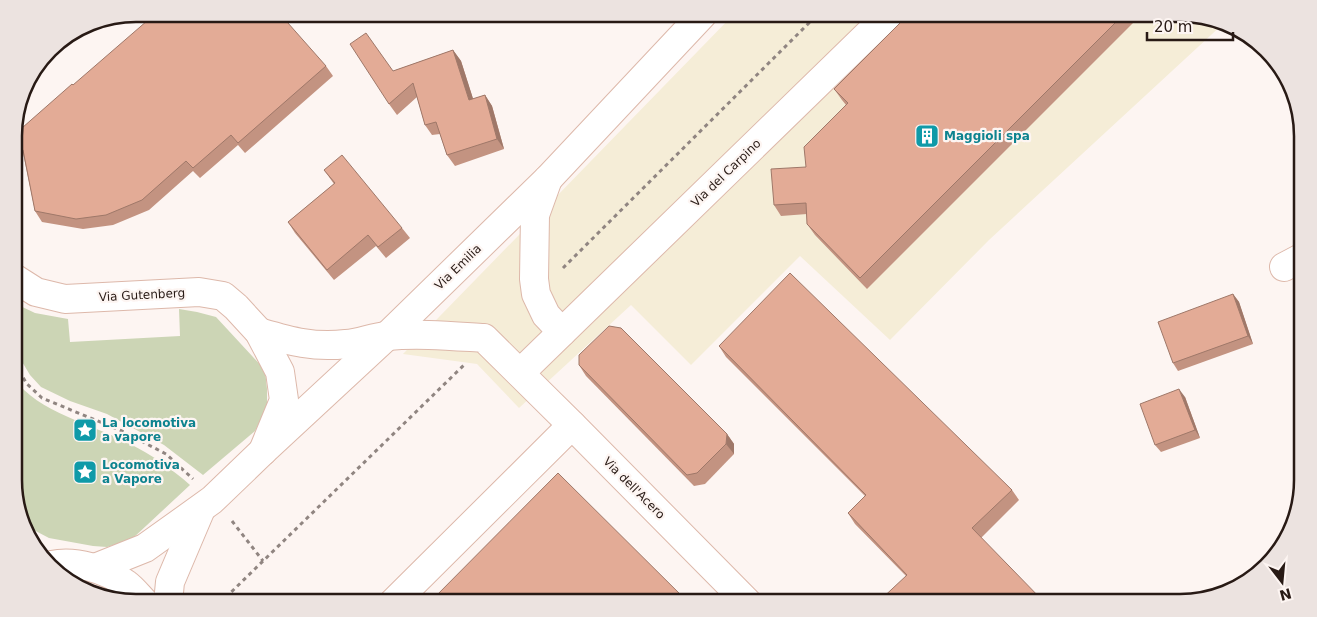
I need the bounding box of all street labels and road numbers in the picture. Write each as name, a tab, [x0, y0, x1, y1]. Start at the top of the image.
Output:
street label: Via del Carpino	[688, 136, 764, 210]
street label: Via Emilia	[432, 241, 484, 293]
street label: Via Gutenberg	[98, 286, 186, 304]
street label: Via dell'Acero	[600, 454, 668, 522]

